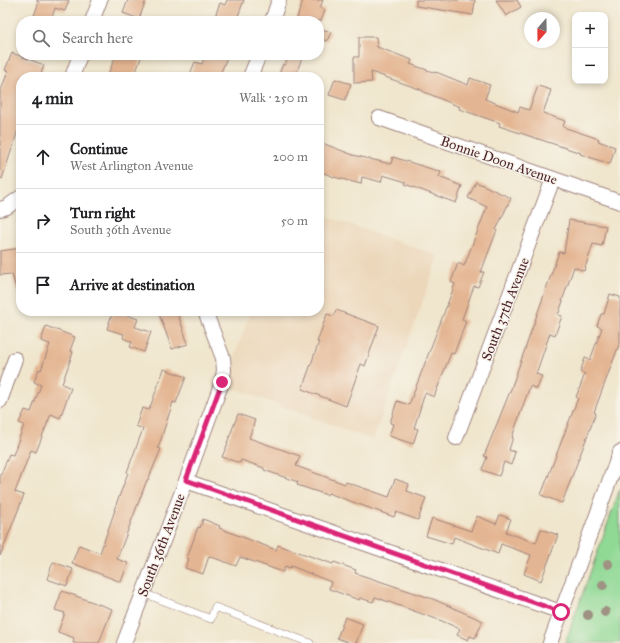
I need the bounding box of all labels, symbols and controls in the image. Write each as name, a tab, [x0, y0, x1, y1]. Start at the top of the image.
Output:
north arrow	[524, 12, 560, 48]
map controls	[572, 12, 608, 84]
button: +	[572, 12, 608, 48]
search box	[16, 16, 324, 60]
icon: search	[30, 27, 52, 49]
text: Search here	[62, 29, 133, 47]
button: −	[572, 48, 608, 84]
text: 4 min	[32, 88, 73, 109]
text: Walk · 250 m	[239, 90, 308, 106]
street label: Bonnie Doon Avenue	[438, 133, 560, 188]
text: Continue	[70, 140, 128, 158]
icon: ahead	[32, 146, 54, 168]
text: 200 m	[273, 149, 308, 165]
text: West Arlington Avenue	[70, 158, 193, 174]
text: Turn right	[70, 204, 135, 222]
icon: right	[32, 210, 54, 232]
text: 50 m	[281, 213, 308, 229]
text: South 36th Avenue	[70, 222, 171, 238]
street label: South 37th Avenue	[478, 255, 533, 363]
icon: arrive	[32, 274, 54, 296]
text: Arrive at destination	[70, 276, 195, 294]
route end	[213, 373, 231, 391]
street label: South 36th Avenue	[134, 491, 189, 599]
route start	[552, 603, 570, 621]

